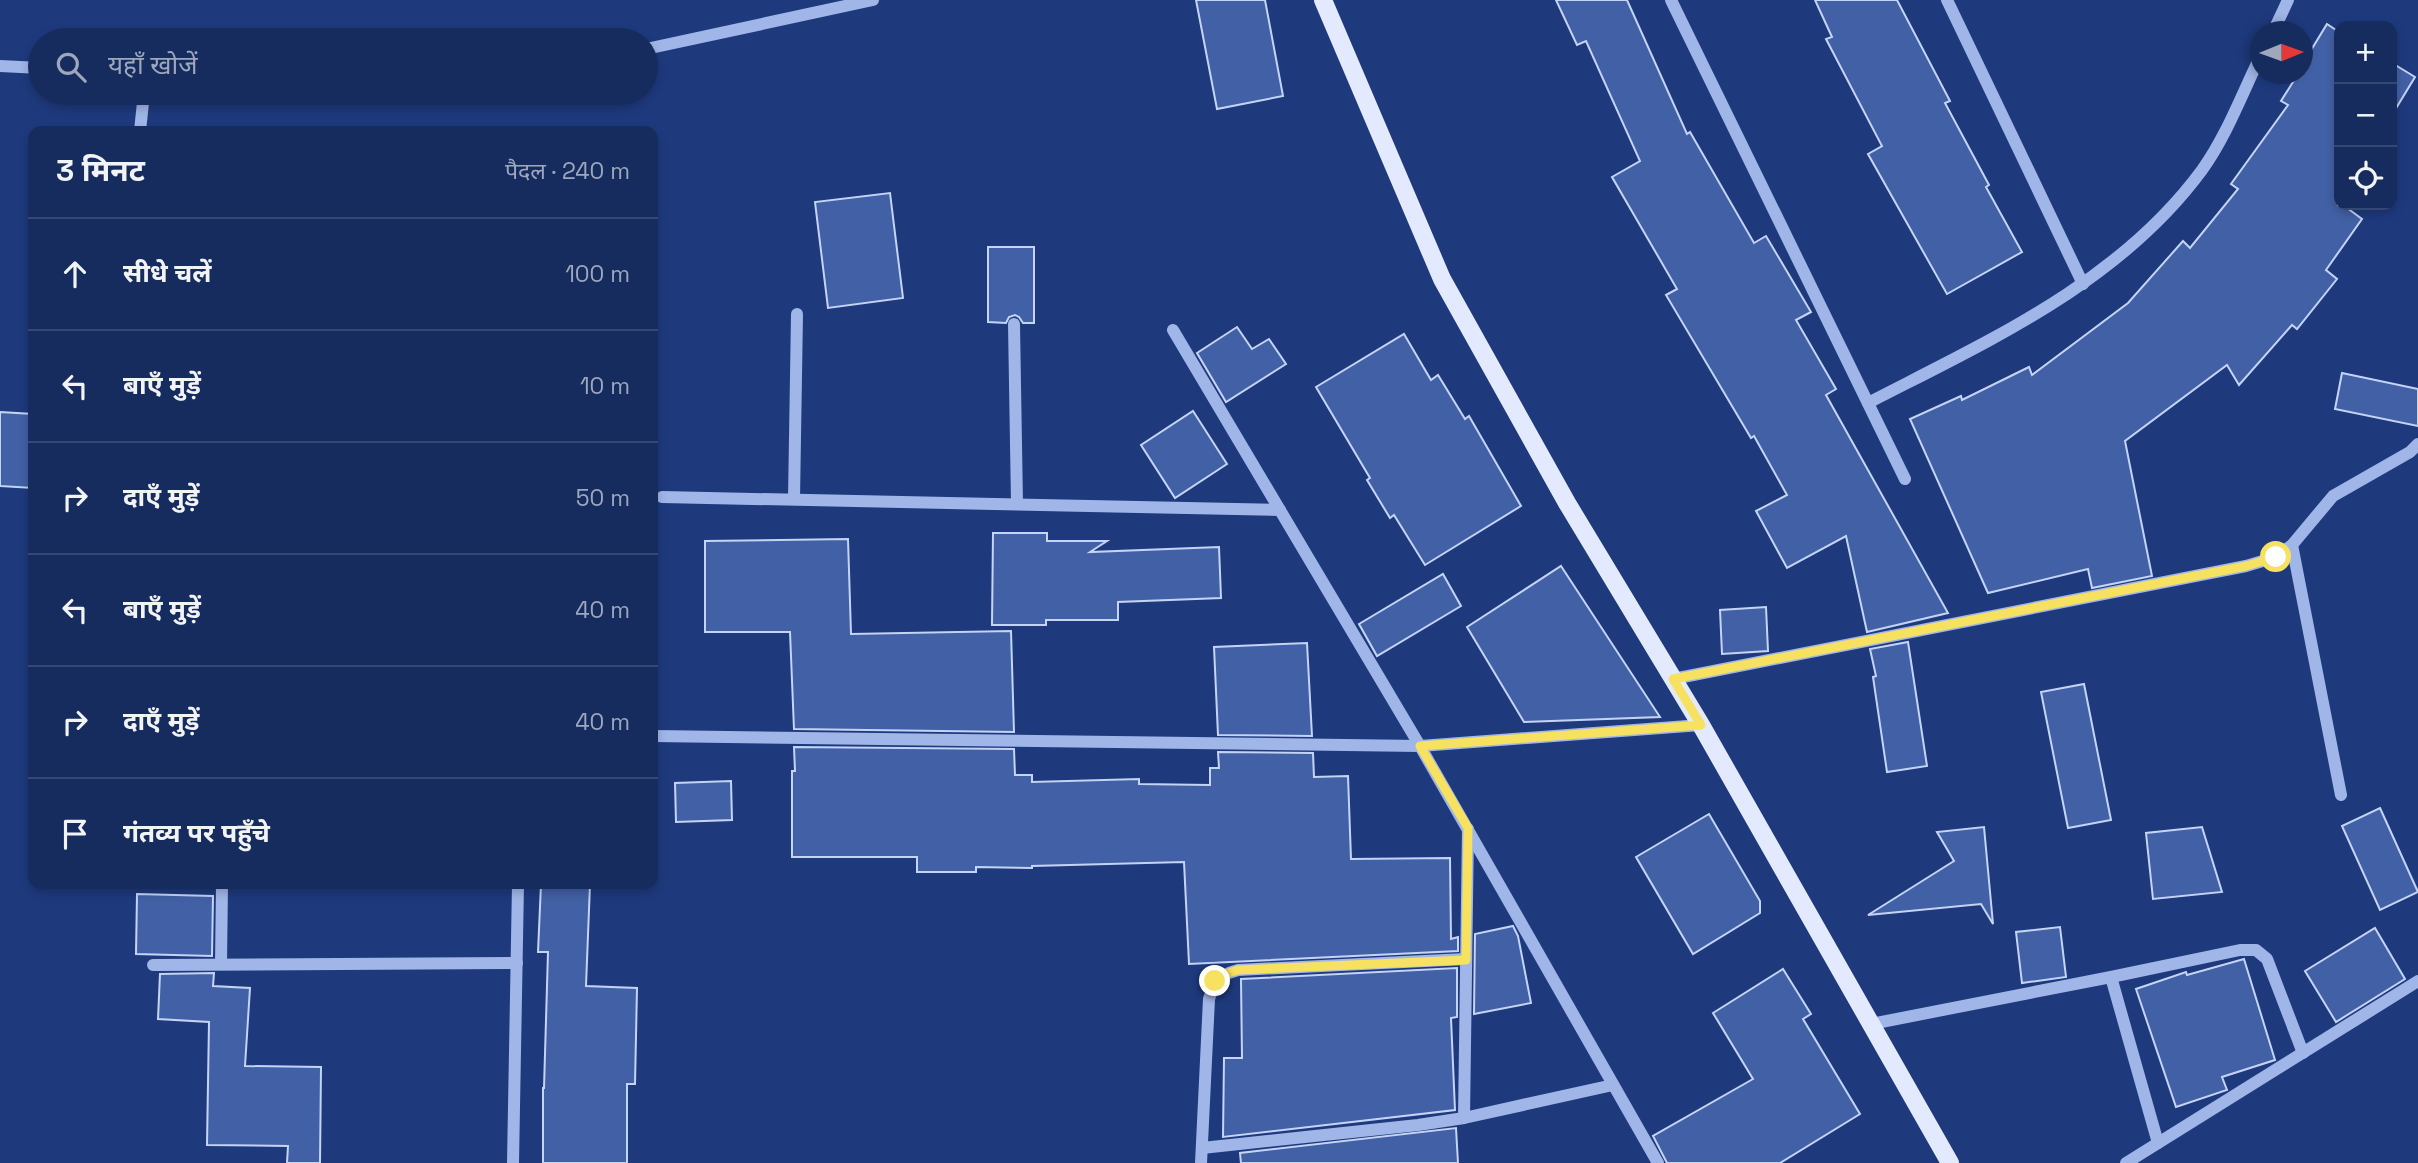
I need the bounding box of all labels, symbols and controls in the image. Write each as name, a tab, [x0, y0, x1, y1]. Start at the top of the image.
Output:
north arrow	[2250, 21, 2313, 84]
map controls	[2334, 21, 2397, 210]
button: +	[2334, 21, 2397, 84]
search box	[28, 28, 658, 105]
icon: search	[52, 48, 90, 86]
text: यहाँ खोजें	[108, 48, 198, 82]
button: −	[2334, 84, 2397, 147]
button: locate	[2334, 147, 2397, 210]
text: 3 मिनट	[56, 151, 145, 190]
text: पैदल · 240 m	[505, 156, 630, 186]
icon: ahead	[56, 255, 94, 293]
text: सीधे चलें	[123, 256, 212, 290]
text: 100 m	[565, 259, 630, 289]
icon: left	[56, 367, 94, 405]
text: बाएँ मुड़ें	[123, 368, 201, 402]
text: 10 m	[580, 371, 630, 401]
icon: right	[56, 479, 94, 517]
text: दाएँ मुड़ें	[123, 480, 199, 514]
text: 50 m	[576, 483, 630, 513]
route start	[2260, 541, 2291, 572]
icon: left	[56, 591, 94, 629]
text: बाएँ मुड़ें	[123, 592, 201, 626]
text: 40 m	[575, 595, 630, 625]
icon: right	[56, 703, 94, 741]
text: दाएँ मुड़ें	[123, 704, 199, 738]
text: 40 m	[575, 707, 630, 737]
icon: arrive	[56, 815, 94, 853]
text: गंतव्य पर पहुँचे	[123, 816, 270, 850]
route end	[1199, 965, 1230, 996]

